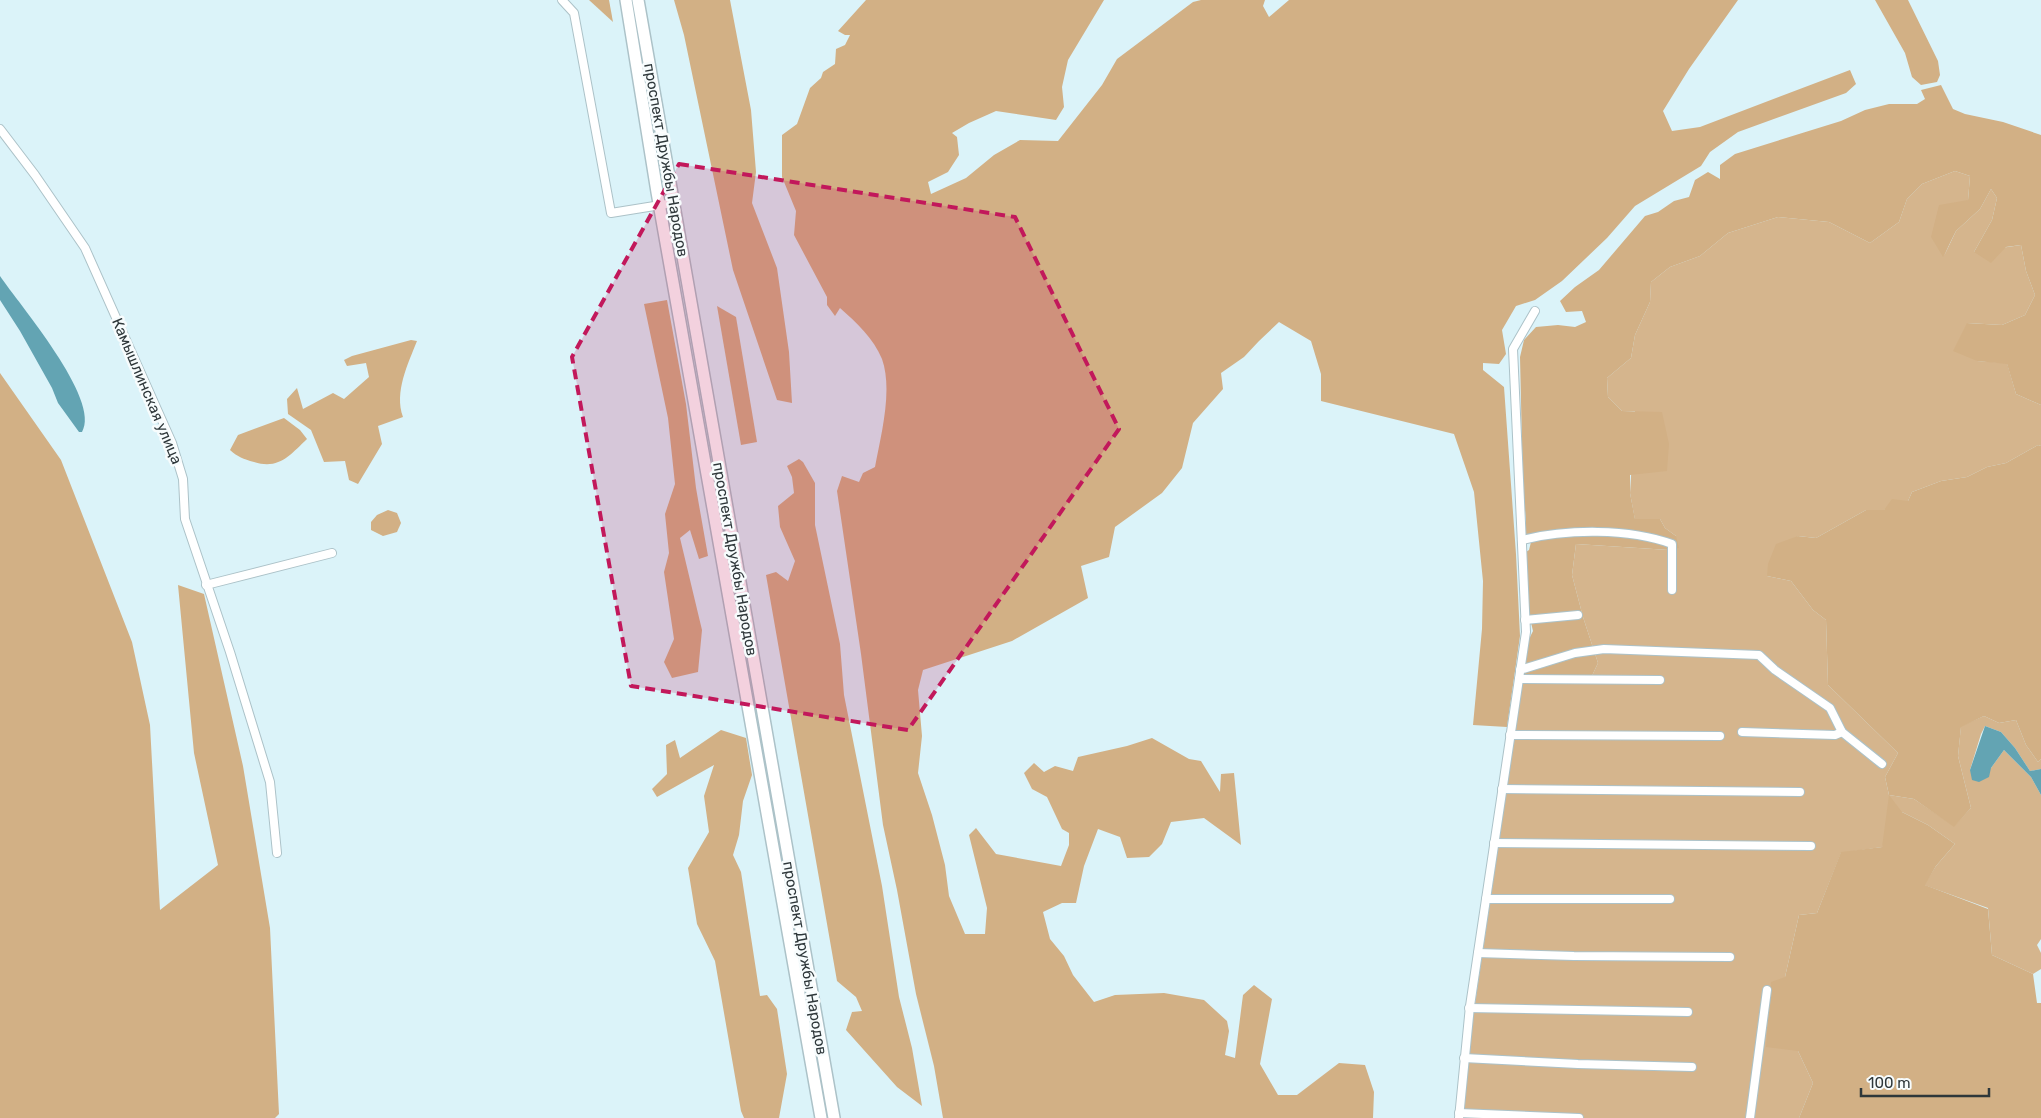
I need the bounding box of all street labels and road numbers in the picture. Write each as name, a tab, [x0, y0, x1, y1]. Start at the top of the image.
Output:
street label: проспект Дружбы Народов	[640, 62, 692, 258]
street label: Камышлинская улица	[108, 315, 186, 467]
street label: проспект Дружбы Народов	[709, 461, 761, 657]
street label: проспект Дружбы Народов	[779, 860, 831, 1056]

